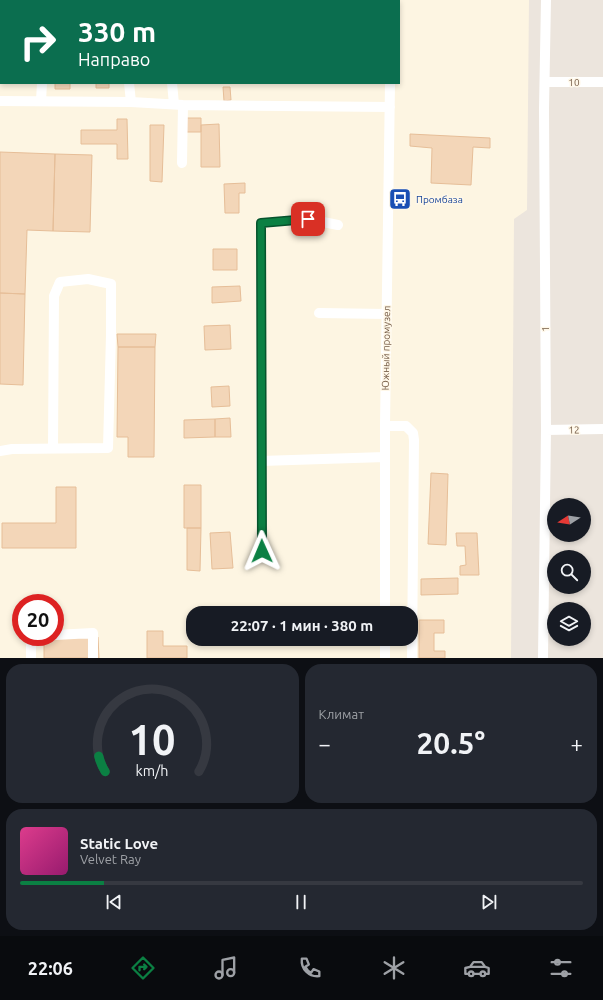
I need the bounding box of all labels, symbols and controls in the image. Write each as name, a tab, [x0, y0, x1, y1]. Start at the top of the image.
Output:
icon: right	[12, 16, 64, 68]
text: 330 m	[78, 16, 156, 47]
text: Направо	[78, 49, 150, 69]
street label: 10	[568, 77, 580, 88]
bus stop icon: Промбаза	[387, 186, 413, 212]
place label: Промбаза	[416, 194, 463, 205]
pin	[291, 202, 325, 236]
icon: arrive	[297, 208, 319, 230]
street label: Южный промузел	[380, 305, 392, 390]
street label: 1	[540, 326, 551, 332]
street label: 12	[568, 424, 580, 436]
north arrow	[547, 498, 591, 542]
map controls	[547, 498, 591, 646]
position arrow	[241, 530, 283, 572]
button: search	[547, 550, 591, 594]
speed limit sign: 20	[12, 594, 64, 646]
button: layers	[547, 602, 591, 646]
text: 22:07 · 1 мин · 380 m	[231, 617, 373, 634]
text: Климат	[319, 707, 364, 721]
text: 10	[129, 715, 176, 762]
text: 20.5°	[416, 726, 485, 760]
text: −	[319, 731, 331, 756]
text: +	[571, 731, 583, 756]
text: km/h	[136, 762, 169, 778]
text: Static Love	[80, 835, 158, 852]
text: Velvet Ray	[80, 852, 141, 866]
icon: previous	[103, 891, 125, 913]
icon: pause	[290, 891, 312, 913]
icon: next	[478, 891, 500, 913]
icon: directions	[129, 954, 157, 982]
icon: music	[212, 954, 240, 982]
icon: phone	[296, 954, 324, 982]
icon: climate	[380, 954, 408, 982]
icon: car	[463, 954, 491, 982]
icon: filters	[547, 954, 575, 982]
text: 22:06	[28, 958, 73, 978]

